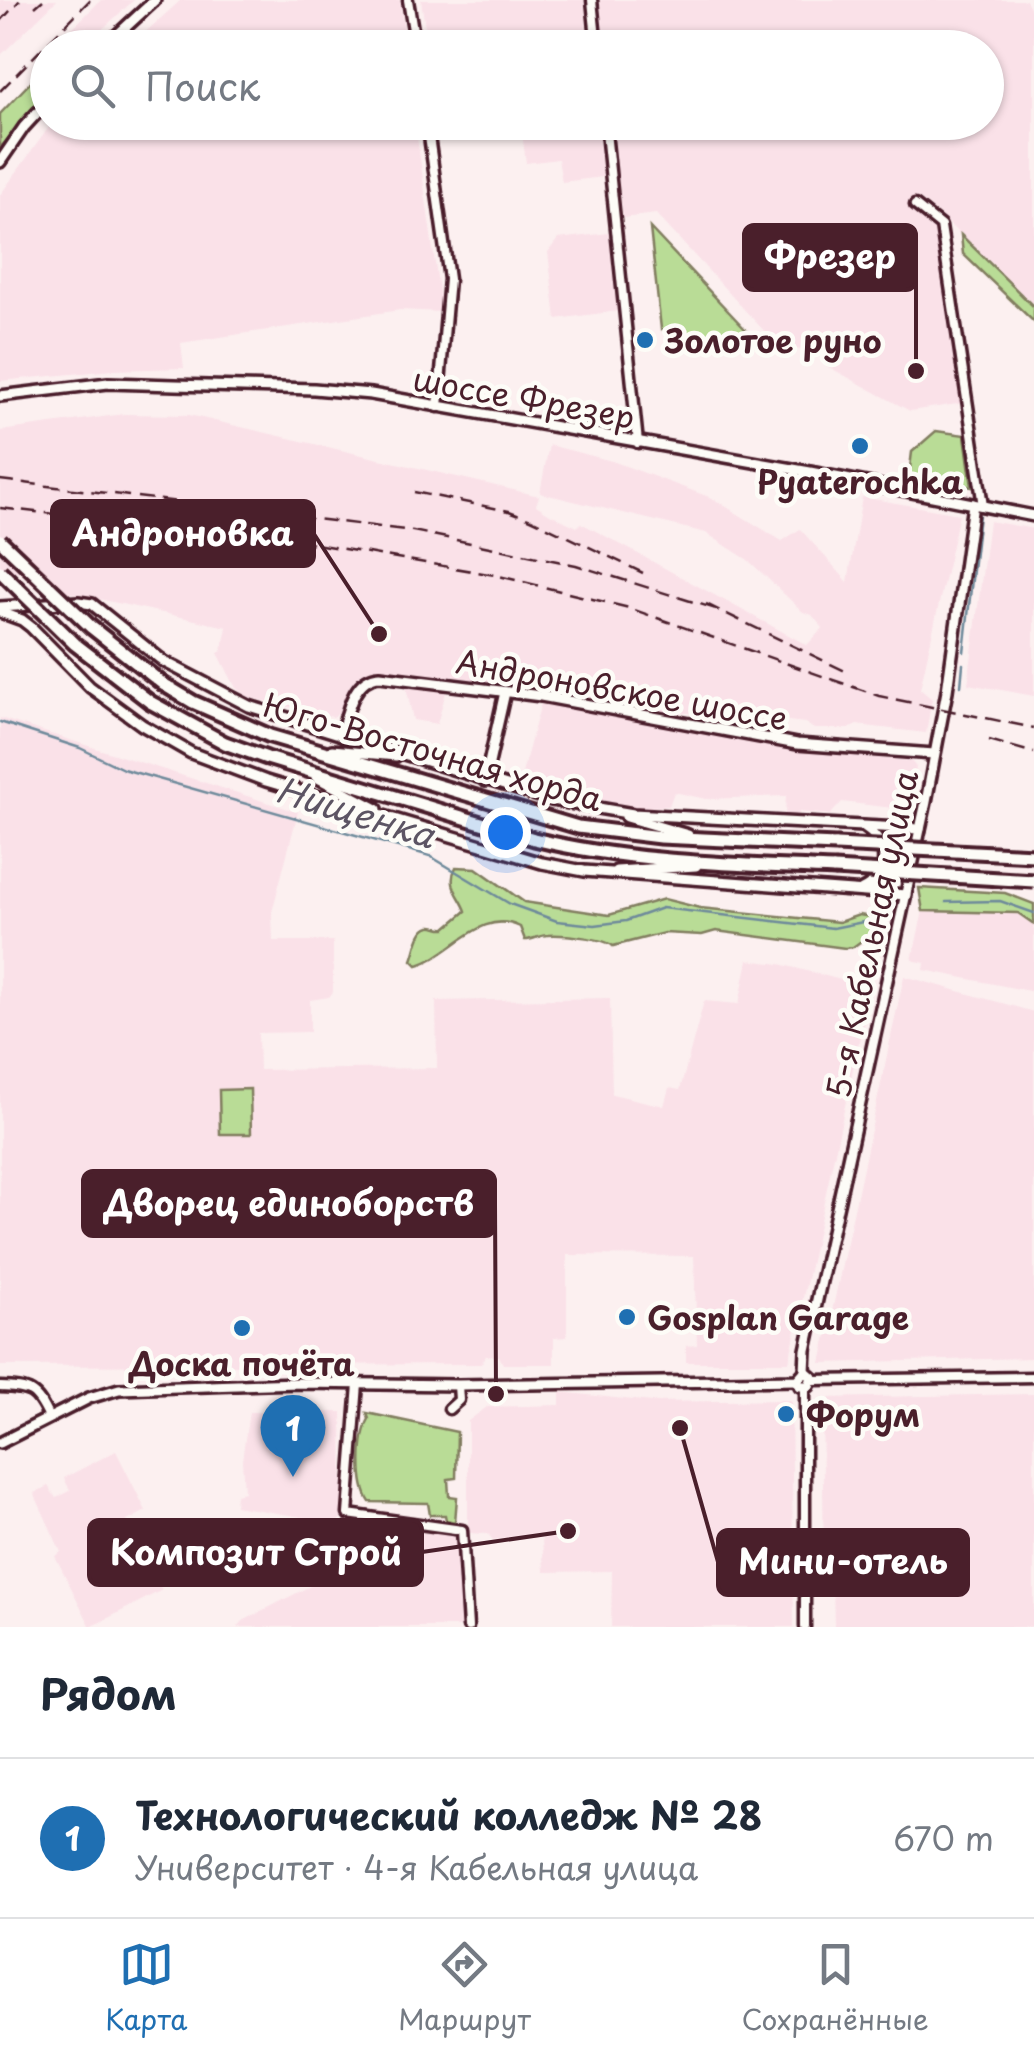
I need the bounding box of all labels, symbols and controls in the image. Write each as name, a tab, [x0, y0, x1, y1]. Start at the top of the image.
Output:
search box	[30, 30, 1004, 140]
text: Поиск	[145, 57, 260, 114]
icon: search	[65, 58, 120, 113]
callout: Фрезер	[744, 225, 916, 290]
text: Фрезер	[764, 228, 896, 281]
place label: Золотое руно	[664, 316, 882, 364]
marker: Золотое руно	[634, 329, 656, 351]
street label: шоссе Фрезер	[409, 354, 639, 440]
marker: Pyaterochka	[849, 435, 871, 457]
place label: Pyaterochka	[757, 457, 964, 505]
callout: Андроновка	[52, 501, 314, 566]
text: Андроновка	[71, 505, 294, 558]
street label: Андроновское шоссе	[453, 636, 791, 742]
street label: Юго-Восточная хорда	[258, 680, 608, 822]
water label: Нищенка	[270, 762, 443, 861]
street label: 5-я Кабельная улица	[813, 766, 929, 1102]
your location	[480, 807, 531, 858]
callout: Дворец единоборств	[83, 1171, 495, 1236]
text: Дворец единоборств	[102, 1175, 474, 1228]
place label: Gosplan Garage	[647, 1293, 909, 1341]
marker: Gosplan Garage	[616, 1306, 638, 1328]
marker: Доска почёта	[231, 1317, 253, 1339]
place label: Доска почёта	[128, 1339, 355, 1387]
place label: Форум	[806, 1390, 920, 1438]
pin: 1	[260, 1394, 326, 1477]
marker: Форум	[775, 1403, 797, 1425]
callout: Композит Строй	[89, 1520, 422, 1585]
text: Композит Строй	[110, 1524, 402, 1577]
callout: Мини-отель	[718, 1530, 968, 1595]
text: Мини-отель	[738, 1533, 948, 1586]
text: Рядом	[40, 1661, 177, 1724]
text: Технологический колледж № 28	[135, 1786, 762, 1843]
text: 1	[65, 1814, 80, 1862]
text: 670 m	[893, 1814, 994, 1862]
text: Университет · 4-я Кабельная улица	[135, 1843, 698, 1891]
tab: Карта	[105, 1937, 188, 2040]
tab: Маршрут	[398, 1937, 531, 2040]
tab: Сохранённые	[741, 1937, 929, 2040]

